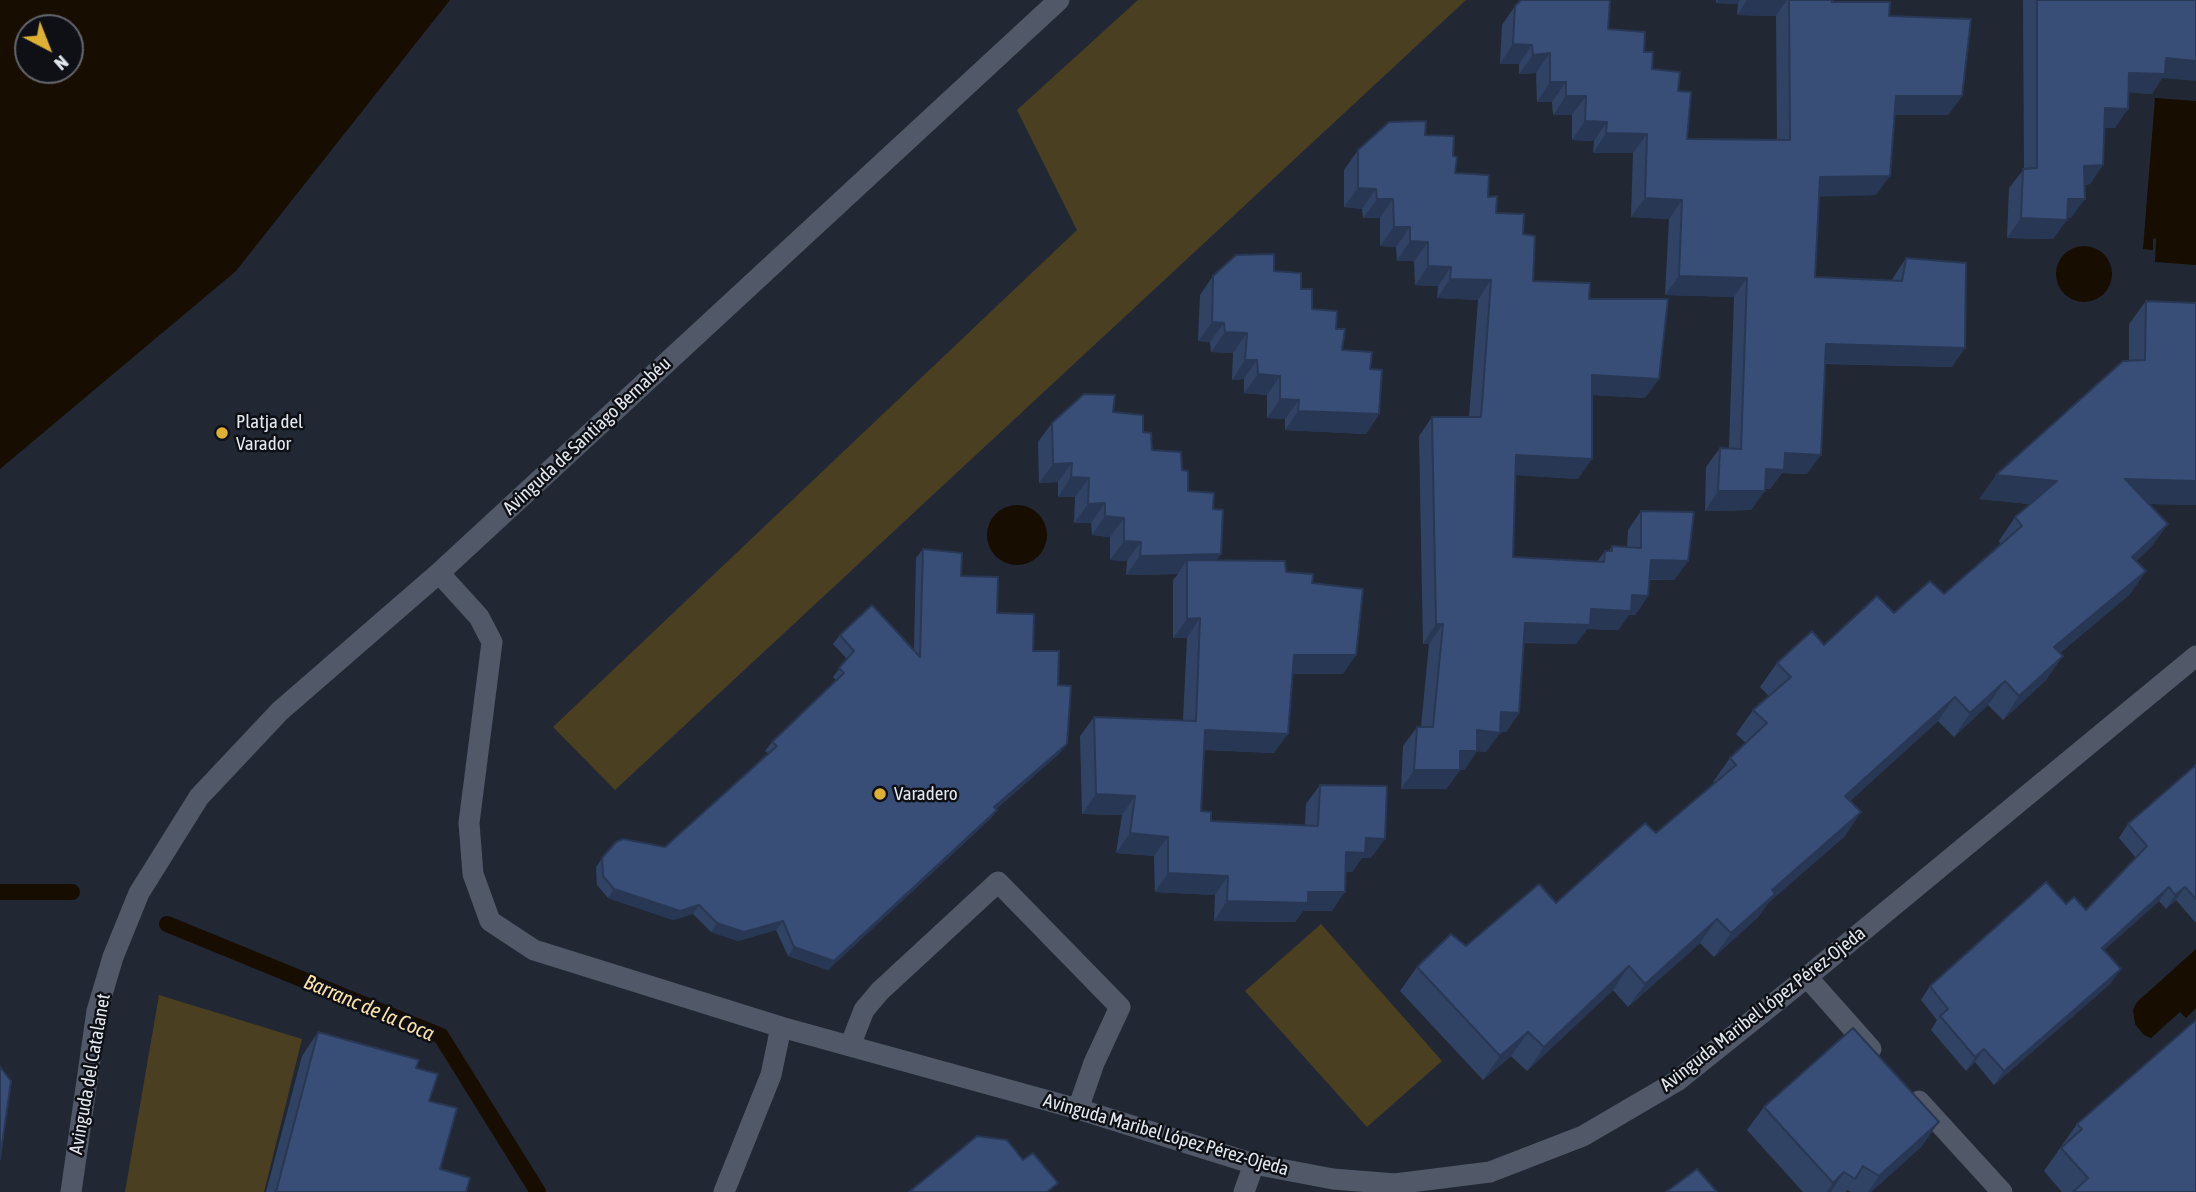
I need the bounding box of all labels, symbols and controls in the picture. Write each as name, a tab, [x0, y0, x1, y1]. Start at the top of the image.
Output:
north arrow	[14, 14, 84, 84]
text: N	[50, 51, 73, 75]
street label: Avinguda de Santiago Bernabéu	[498, 352, 676, 520]
place label: Platja del Varador	[236, 411, 303, 455]
marker: Platja del Varador	[214, 425, 230, 441]
place label: Varadero	[894, 783, 958, 805]
marker: Varadero	[872, 786, 888, 802]
street label: Avinguda Maribel López Pérez-Ojeda	[1656, 922, 1870, 1096]
water label: Barranc de la Coca	[300, 969, 438, 1047]
street label: Avinguda del Catalanet	[65, 992, 115, 1156]
street label: Avinguda Maribel López Pérez-Ojeda	[1041, 1089, 1291, 1181]

